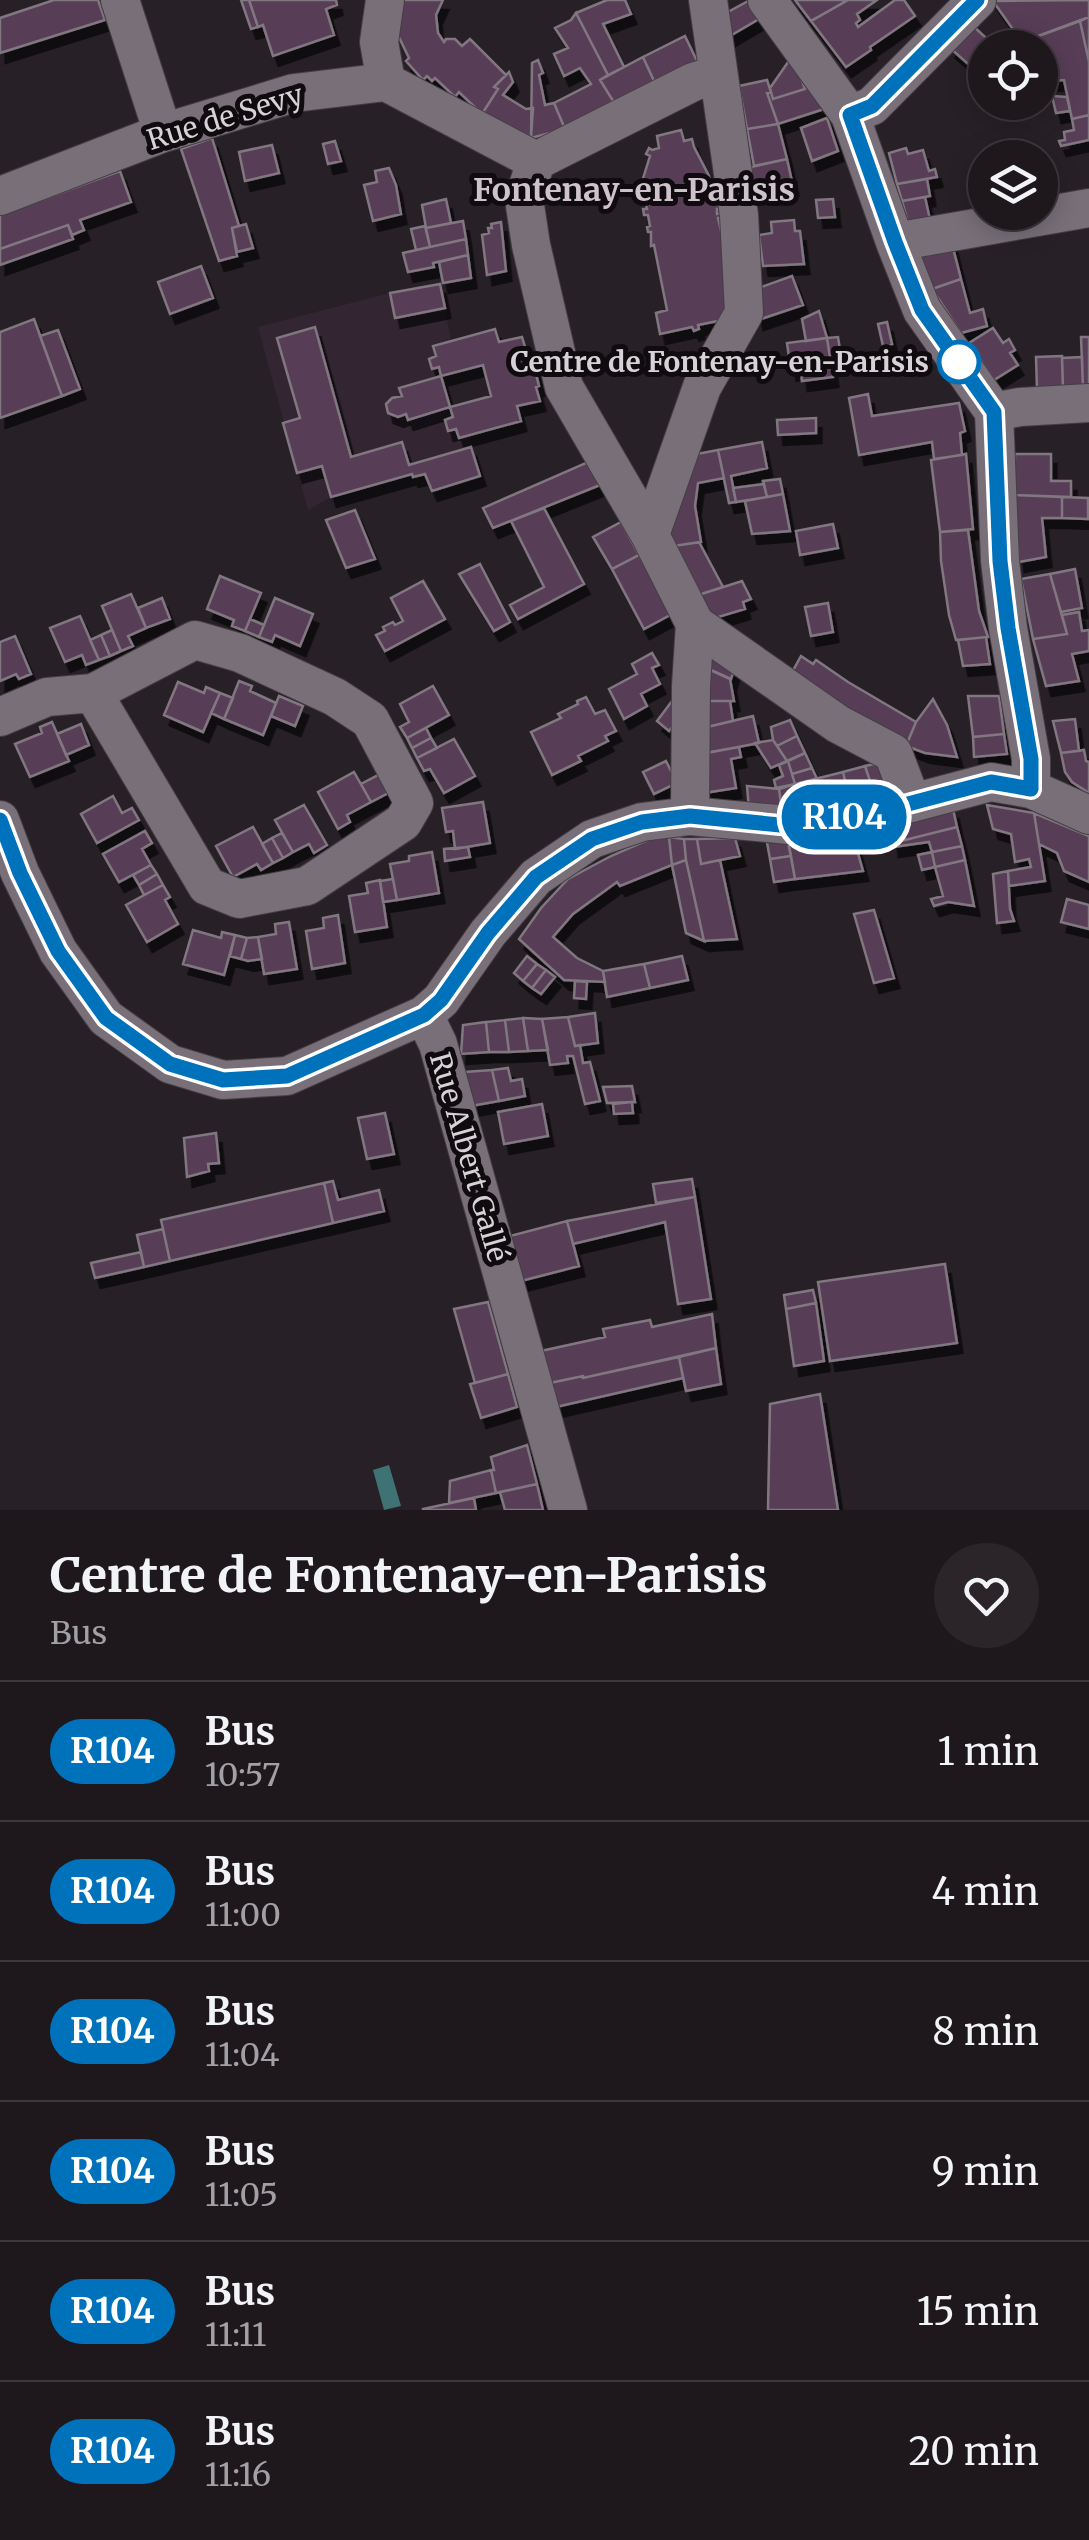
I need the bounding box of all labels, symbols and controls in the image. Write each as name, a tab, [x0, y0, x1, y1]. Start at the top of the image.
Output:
map controls	[968, 30, 1058, 230]
button: locate	[968, 30, 1058, 120]
street label: Rue de Sevy	[143, 76, 308, 158]
button: layers	[968, 140, 1058, 230]
district label: Fontenay-en-Parisis	[473, 170, 795, 210]
marker: Centre de Fontenay-en-Parisis	[938, 341, 980, 383]
place label: Centre de Fontenay-en-Parisis	[510, 344, 929, 380]
line badge: R104	[774, 784, 914, 850]
text: R104	[802, 795, 886, 839]
street label: Rue Albert Gallé	[422, 1048, 516, 1266]
button: heart	[934, 1543, 1039, 1648]
text: Centre de Fontenay-en-Parisis	[50, 1545, 767, 1605]
text: Bus	[50, 1613, 107, 1653]
text: Bus	[205, 1708, 275, 1755]
text: 1 min	[938, 1728, 1039, 1775]
text: R104	[70, 1729, 155, 1773]
text: 10:57	[205, 1755, 280, 1795]
text: Bus	[205, 1848, 275, 1895]
text: 4 min	[931, 1868, 1039, 1915]
text: R104	[70, 1869, 155, 1913]
text: 11:00	[205, 1895, 281, 1935]
text: Bus	[205, 1988, 275, 2035]
text: 8 min	[932, 2008, 1039, 2055]
text: R104	[70, 2009, 155, 2053]
text: 11:04	[205, 2035, 279, 2075]
text: Bus	[205, 2128, 275, 2175]
text: 9 min	[932, 2148, 1039, 2195]
text: R104	[70, 2149, 155, 2193]
text: 11:05	[205, 2175, 278, 2215]
text: Bus	[205, 2268, 275, 2315]
text: 15 min	[917, 2288, 1039, 2335]
text: R104	[70, 2289, 155, 2333]
text: 11:11	[205, 2315, 267, 2355]
text: Bus	[205, 2408, 275, 2455]
text: 20 min	[909, 2428, 1039, 2475]
text: R104	[70, 2429, 155, 2473]
text: 11:16	[205, 2455, 271, 2495]

